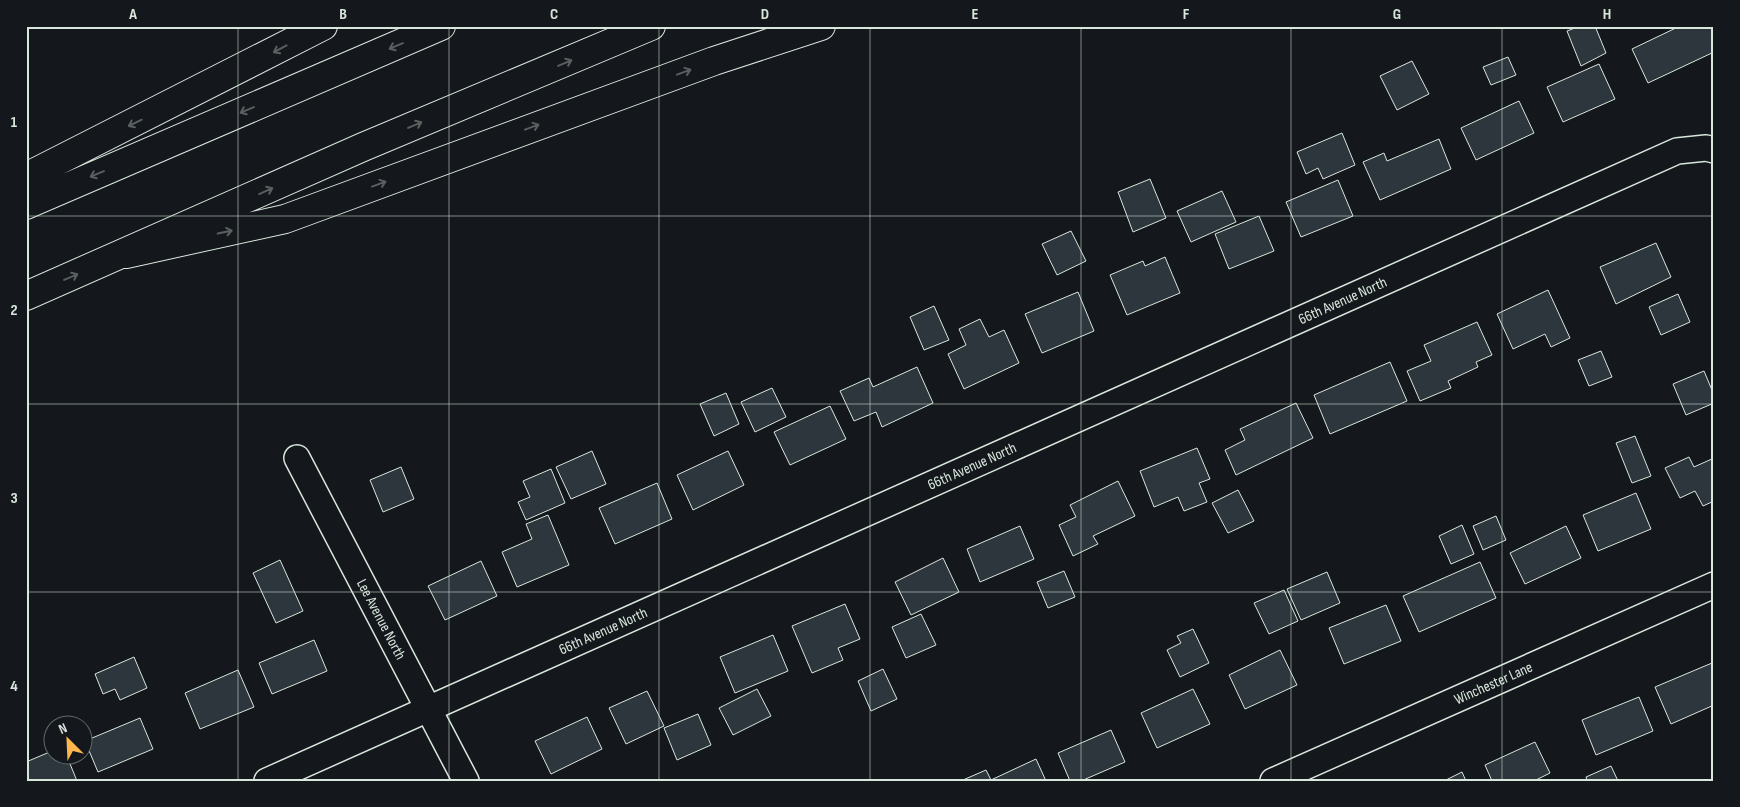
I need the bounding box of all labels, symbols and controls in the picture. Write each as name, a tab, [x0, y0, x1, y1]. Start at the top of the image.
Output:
text: A	[128, 5, 137, 24]
text: B	[339, 5, 347, 24]
text: C	[550, 5, 558, 24]
text: D	[761, 5, 769, 24]
text: E	[972, 5, 979, 24]
text: F	[1183, 5, 1190, 24]
text: G	[1393, 5, 1401, 24]
text: H	[1603, 5, 1611, 24]
one-way arrow	[389, 41, 404, 51]
one-way arrow	[273, 44, 288, 54]
one-way arrow	[557, 57, 572, 66]
one-way arrow	[676, 67, 692, 76]
one-way arrow	[240, 105, 255, 115]
text: 1	[11, 113, 18, 132]
one-way arrow	[128, 118, 143, 128]
one-way arrow	[407, 120, 422, 130]
one-way arrow	[524, 122, 539, 131]
one-way arrow	[90, 170, 105, 180]
one-way arrow	[371, 179, 387, 188]
one-way arrow	[258, 185, 273, 195]
one-way arrow	[216, 227, 232, 236]
one-way arrow	[63, 272, 78, 281]
street label: 66th Avenue North	[1295, 272, 1390, 329]
text: 2	[10, 301, 18, 320]
street label: 66th Avenue North	[925, 438, 1019, 494]
text: 3	[10, 489, 18, 508]
street label: Lee Avenue North	[352, 576, 410, 663]
street label: 66th Avenue North	[556, 603, 650, 659]
street label: Winchester Lane	[1451, 657, 1535, 709]
text: 4	[10, 677, 18, 696]
north arrow	[42, 714, 92, 764]
text: N	[56, 719, 70, 738]

